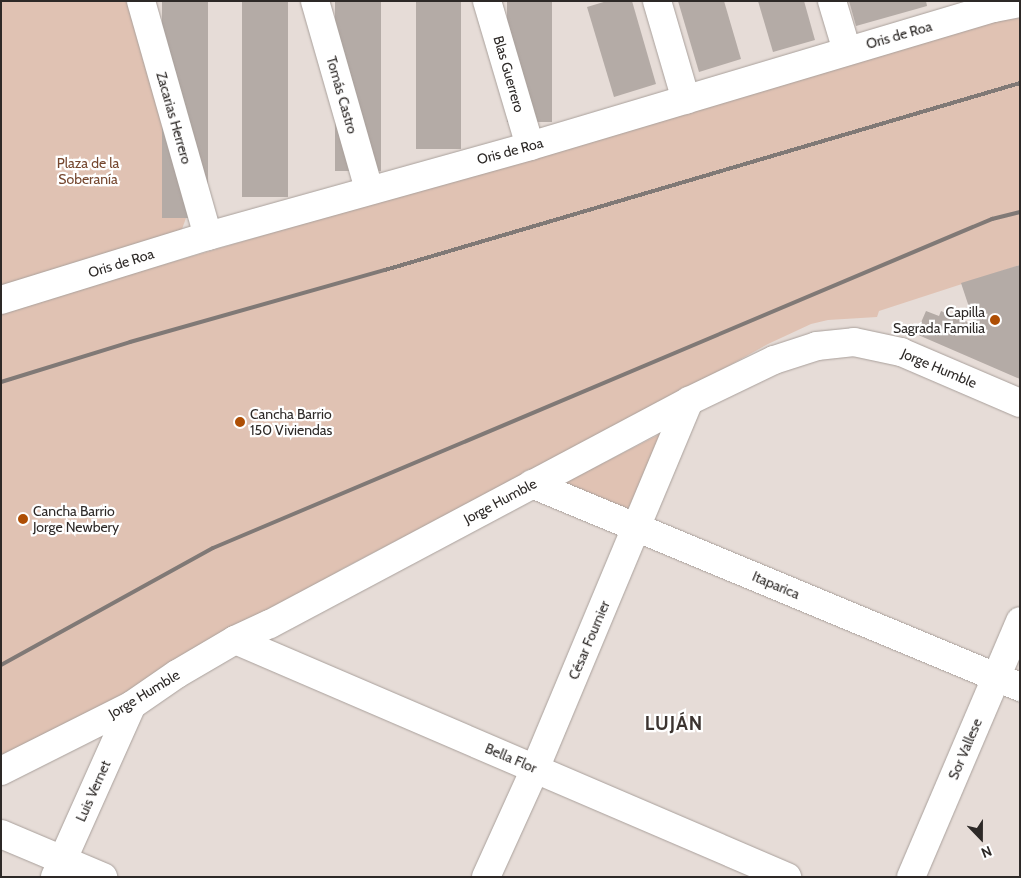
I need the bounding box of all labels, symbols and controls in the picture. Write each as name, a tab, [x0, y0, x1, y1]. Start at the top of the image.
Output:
street label: Oris de Roa	[864, 18, 934, 52]
street label: Blas Guerrero	[490, 34, 528, 114]
street label: Tomás Castro	[323, 54, 361, 136]
street label: Zacarias Herrero	[153, 70, 195, 166]
street label: Oris de Roa	[475, 134, 545, 168]
park label: Plaza de la Soberanía	[57, 155, 119, 188]
street label: Oris de Roa	[86, 245, 156, 281]
place label: Capilla Sagrada Familia	[893, 304, 985, 336]
marker: Capilla Sagrada Familia	[989, 314, 1001, 326]
street label: Jorge Humble	[899, 345, 979, 391]
place label: Cancha Barrio 150 Viviendas	[250, 406, 332, 438]
marker: Cancha Barrio 150 Viviendas	[234, 416, 246, 428]
street label: Jorge Humble	[461, 475, 539, 527]
place label: Cancha Barrio Jorge Newbery	[33, 503, 119, 536]
marker: Cancha Barrio Jorge Newbery	[17, 513, 29, 525]
street label: Itaparica	[750, 568, 802, 602]
street label: César Fournier	[565, 598, 613, 682]
street label: Jorge Humble	[105, 666, 183, 722]
district label: LUJÁN	[644, 713, 704, 735]
street label: Sor Vallese	[945, 716, 985, 782]
street label: Bella Flor	[483, 740, 539, 776]
street label: Luis Vernet	[72, 758, 114, 824]
north arrow	[956, 813, 1006, 863]
text: N	[979, 842, 995, 862]

